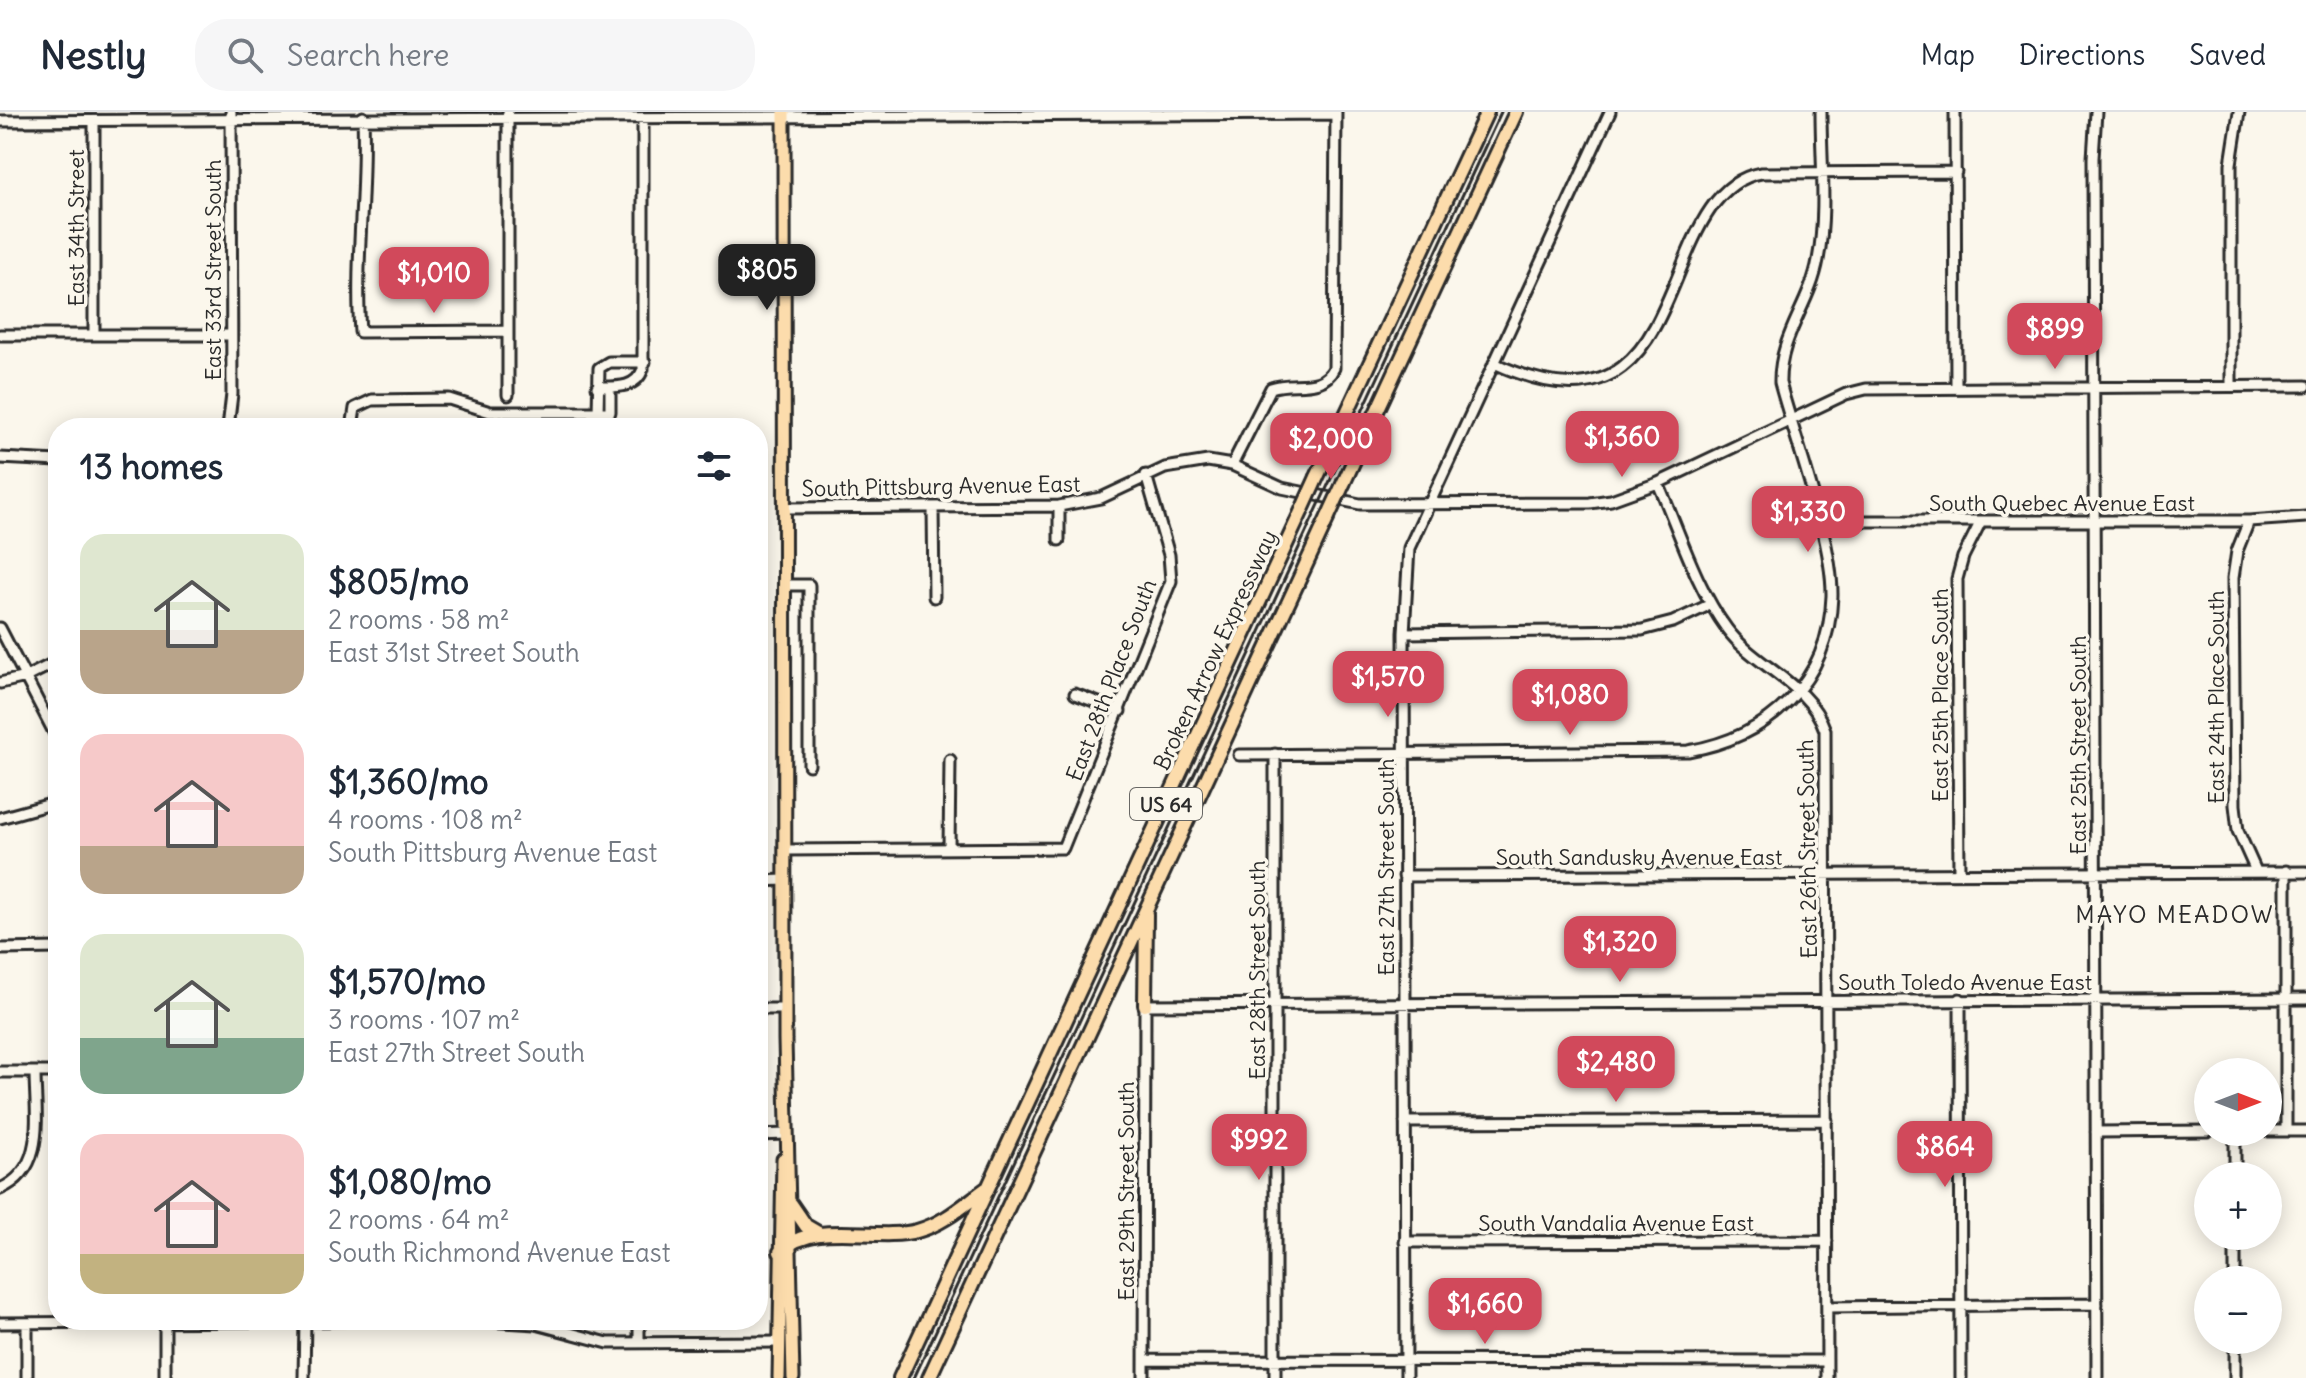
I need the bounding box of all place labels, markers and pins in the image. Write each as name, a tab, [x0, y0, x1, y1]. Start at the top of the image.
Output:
pin: $805	[720, 244, 814, 312]
pin: $1,010	[369, 247, 499, 315]
pin: $899	[2008, 303, 2102, 371]
pin: $1,360	[1557, 411, 1687, 479]
pin: $2,000	[1266, 413, 1396, 481]
pin: $1,330	[1743, 486, 1873, 554]
pin: $1,570	[1323, 651, 1453, 719]
pin: $1,080	[1505, 669, 1635, 737]
pin: $1,320	[1555, 916, 1685, 984]
pin: $2,480	[1551, 1036, 1681, 1104]
pin: $992	[1212, 1114, 1306, 1182]
pin: $864	[1898, 1121, 1992, 1189]
pin: $1,660	[1420, 1278, 1550, 1346]

